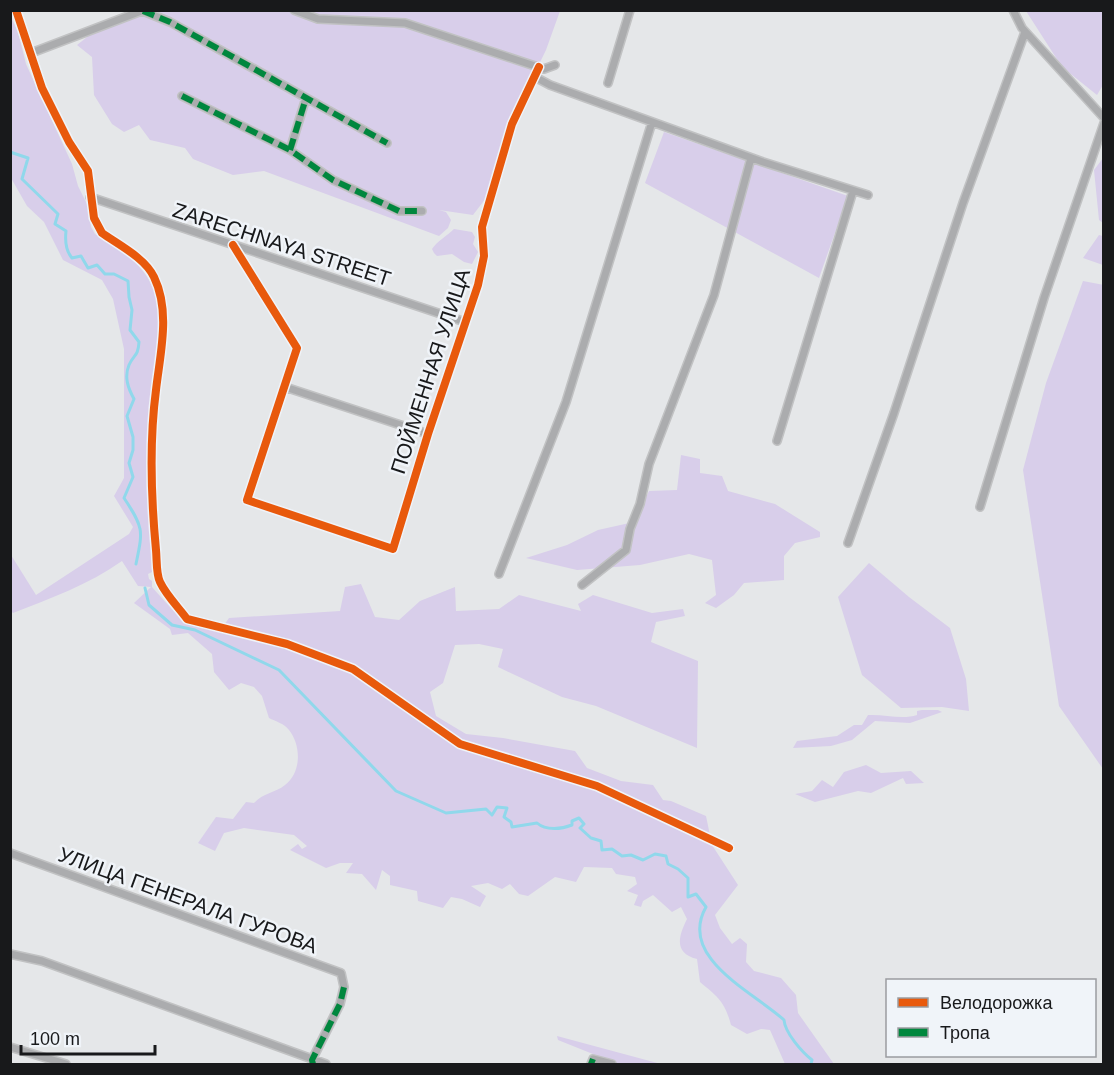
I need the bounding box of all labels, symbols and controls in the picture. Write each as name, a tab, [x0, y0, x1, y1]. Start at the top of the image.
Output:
street label: ZARECHNAYA STREET	[170, 198, 394, 290]
street label: ПОЙМЕННАЯ УЛИЦА	[386, 265, 474, 477]
street label: УЛИЦА ГЕНЕРАЛА ГУРОВА	[55, 842, 321, 958]
legend	[886, 979, 1096, 1057]
text: Велодорожка	[940, 993, 1053, 1013]
scale bar	[21, 1018, 154, 1056]
text: Тропа	[940, 1023, 991, 1043]
text: 100 m	[30, 1029, 80, 1049]

